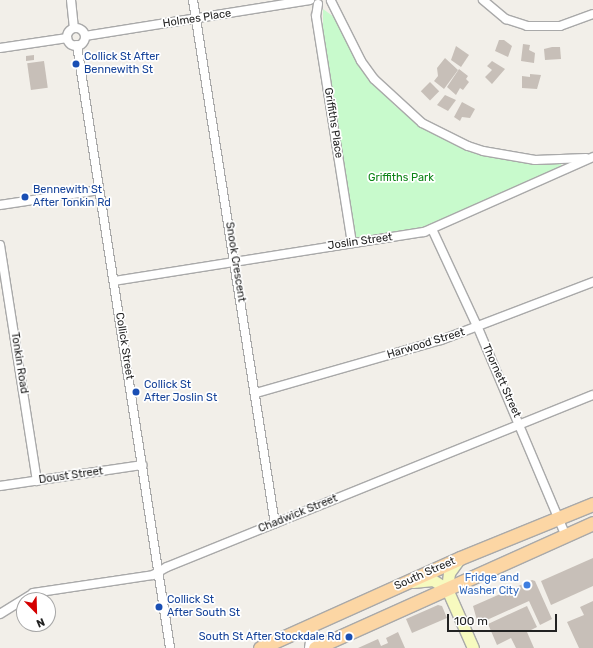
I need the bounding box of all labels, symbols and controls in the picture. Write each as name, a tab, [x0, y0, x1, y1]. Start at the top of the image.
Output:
street label: Holmes Place	[162, 7, 232, 31]
place label: Collick St After Bennewith St	[84, 51, 160, 77]
marker: Collick St After Bennewith St	[71, 59, 81, 69]
street label: Griffiths Place	[321, 87, 345, 159]
park label: Griffiths Park	[368, 171, 434, 185]
place label: Bennewith St After Tonkin Rd	[33, 184, 111, 210]
marker: Bennewith St After Tonkin Rd	[20, 192, 30, 202]
street label: Snook Crescent	[222, 221, 248, 303]
street label: Joslin Street	[327, 231, 393, 253]
street label: Collick Street	[112, 311, 136, 381]
street label: Harwood Street	[386, 326, 466, 362]
street label: Tonkin Road	[8, 331, 30, 395]
street label: Thornett Street	[479, 342, 523, 420]
place label: Collick St After Joslin St	[144, 379, 217, 405]
marker: Collick St After Joslin St	[131, 387, 141, 397]
street label: Doust Street	[38, 465, 104, 487]
street label: Chadwick Street	[256, 492, 340, 536]
street label: South Street	[393, 555, 457, 593]
place label: Fridge and Washer City	[459, 572, 519, 598]
marker: Fridge and Washer City	[522, 580, 532, 590]
north arrow	[16, 592, 56, 632]
place label: Collick St After South St	[167, 594, 240, 620]
marker: Collick St After South St	[154, 602, 164, 612]
scale bar	[449, 606, 559, 632]
text: 100 m	[454, 614, 488, 628]
text: N	[34, 615, 47, 630]
place label: South St After Stockdale Rd	[198, 630, 341, 644]
marker: South St After Stockdale Rd	[344, 632, 354, 642]

